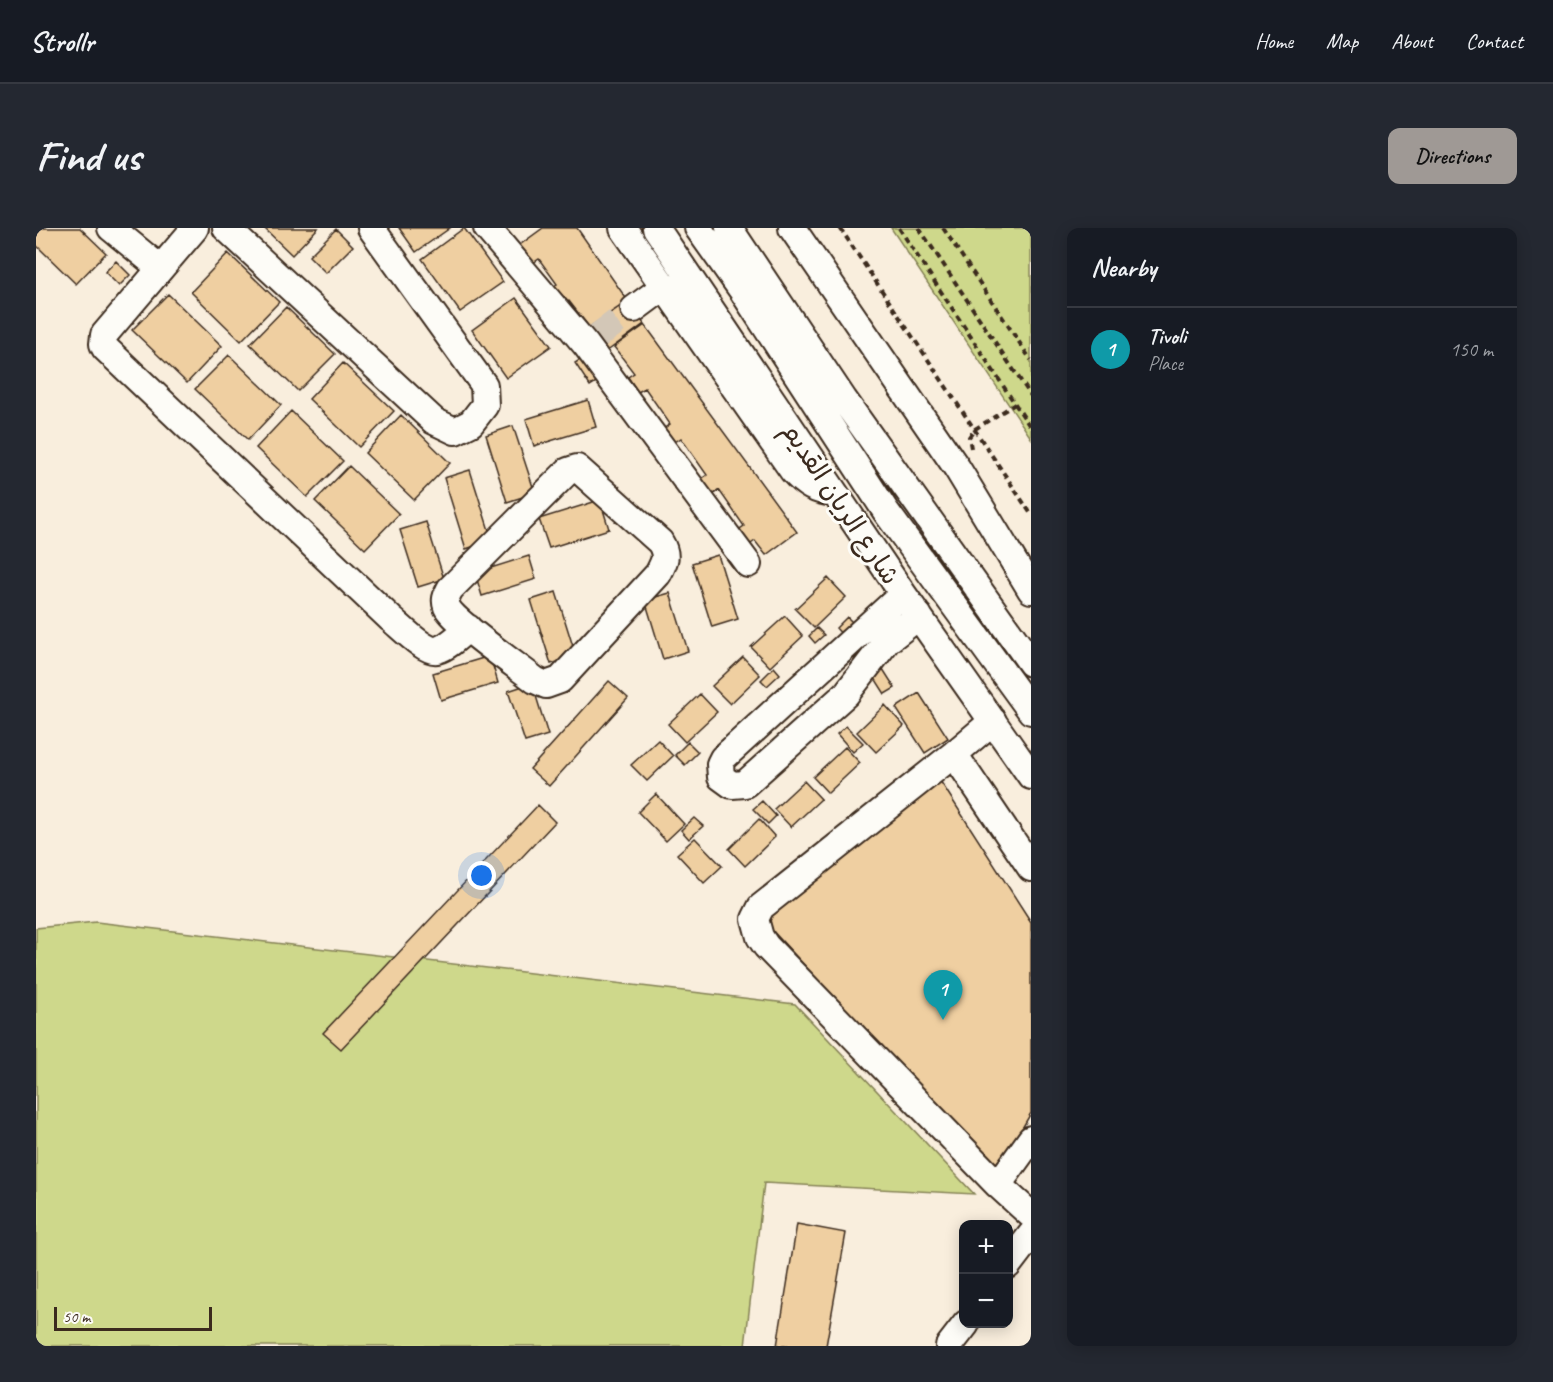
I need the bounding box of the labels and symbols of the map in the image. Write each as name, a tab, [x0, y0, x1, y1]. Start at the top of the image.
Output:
street label: شارع الريان القديم	[772, 416, 907, 592]
your location	[467, 861, 496, 890]
pin: 1	[924, 970, 962, 1020]
scale bar	[54, 1304, 212, 1332]

